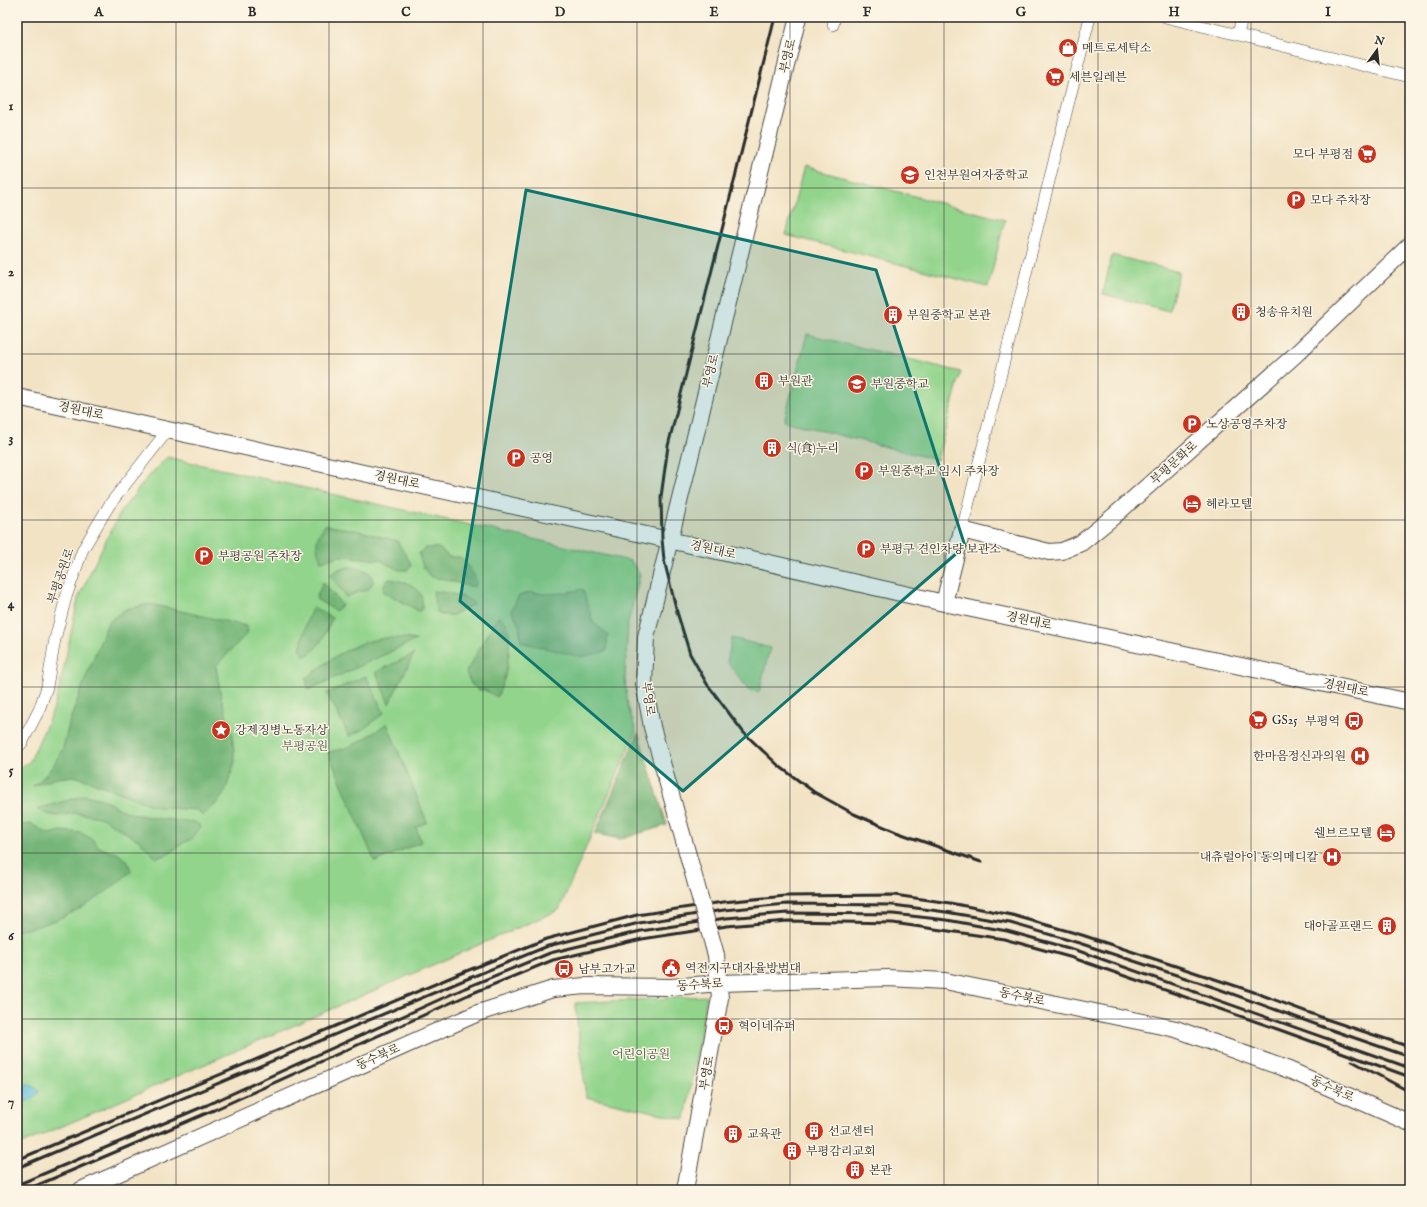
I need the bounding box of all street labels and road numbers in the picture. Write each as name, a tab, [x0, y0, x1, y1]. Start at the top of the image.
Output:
street label: 부영로	[777, 37, 800, 75]
street label: 부영로	[700, 352, 723, 390]
street label: 경원대로	[57, 399, 106, 423]
street label: 부평문화로	[1147, 438, 1201, 488]
street label: 경원대로	[373, 468, 422, 492]
street label: 경원대로	[689, 537, 738, 563]
street label: 부평공원로	[44, 546, 78, 606]
street label: 경원대로	[1005, 609, 1054, 633]
street label: 경원대로	[1322, 676, 1371, 700]
street label: 부영로	[638, 681, 658, 718]
street label: 동수북로	[676, 976, 724, 994]
street label: 동수북로	[998, 985, 1047, 1009]
street label: 동수북로	[354, 1041, 403, 1073]
street label: 부영로	[697, 1054, 717, 1091]
street label: 동수북로	[1308, 1073, 1357, 1105]

